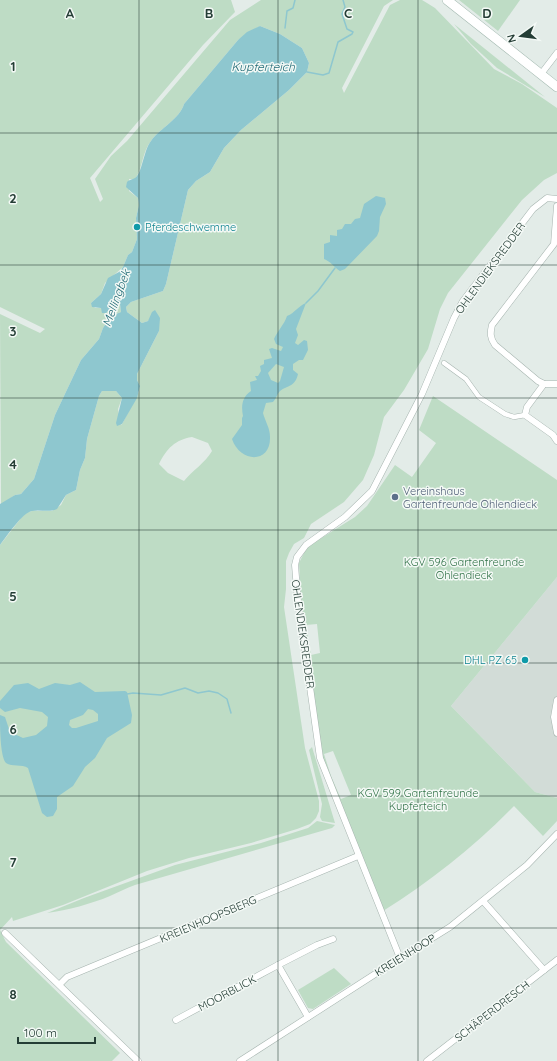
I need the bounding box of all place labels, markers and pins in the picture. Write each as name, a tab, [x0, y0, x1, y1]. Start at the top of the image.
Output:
place label: Pferdeschwemme	[145, 220, 236, 234]
marker: Pferdeschwemme	[132, 222, 142, 232]
place label: Vereinshaus Gartenfreunde Ohlendieck	[403, 484, 537, 511]
marker: Vereinshaus Gartenfreunde Ohlendieck	[390, 492, 400, 502]
place label: DHL PZ 65	[464, 653, 517, 667]
marker: DHL PZ 65	[520, 655, 530, 665]

